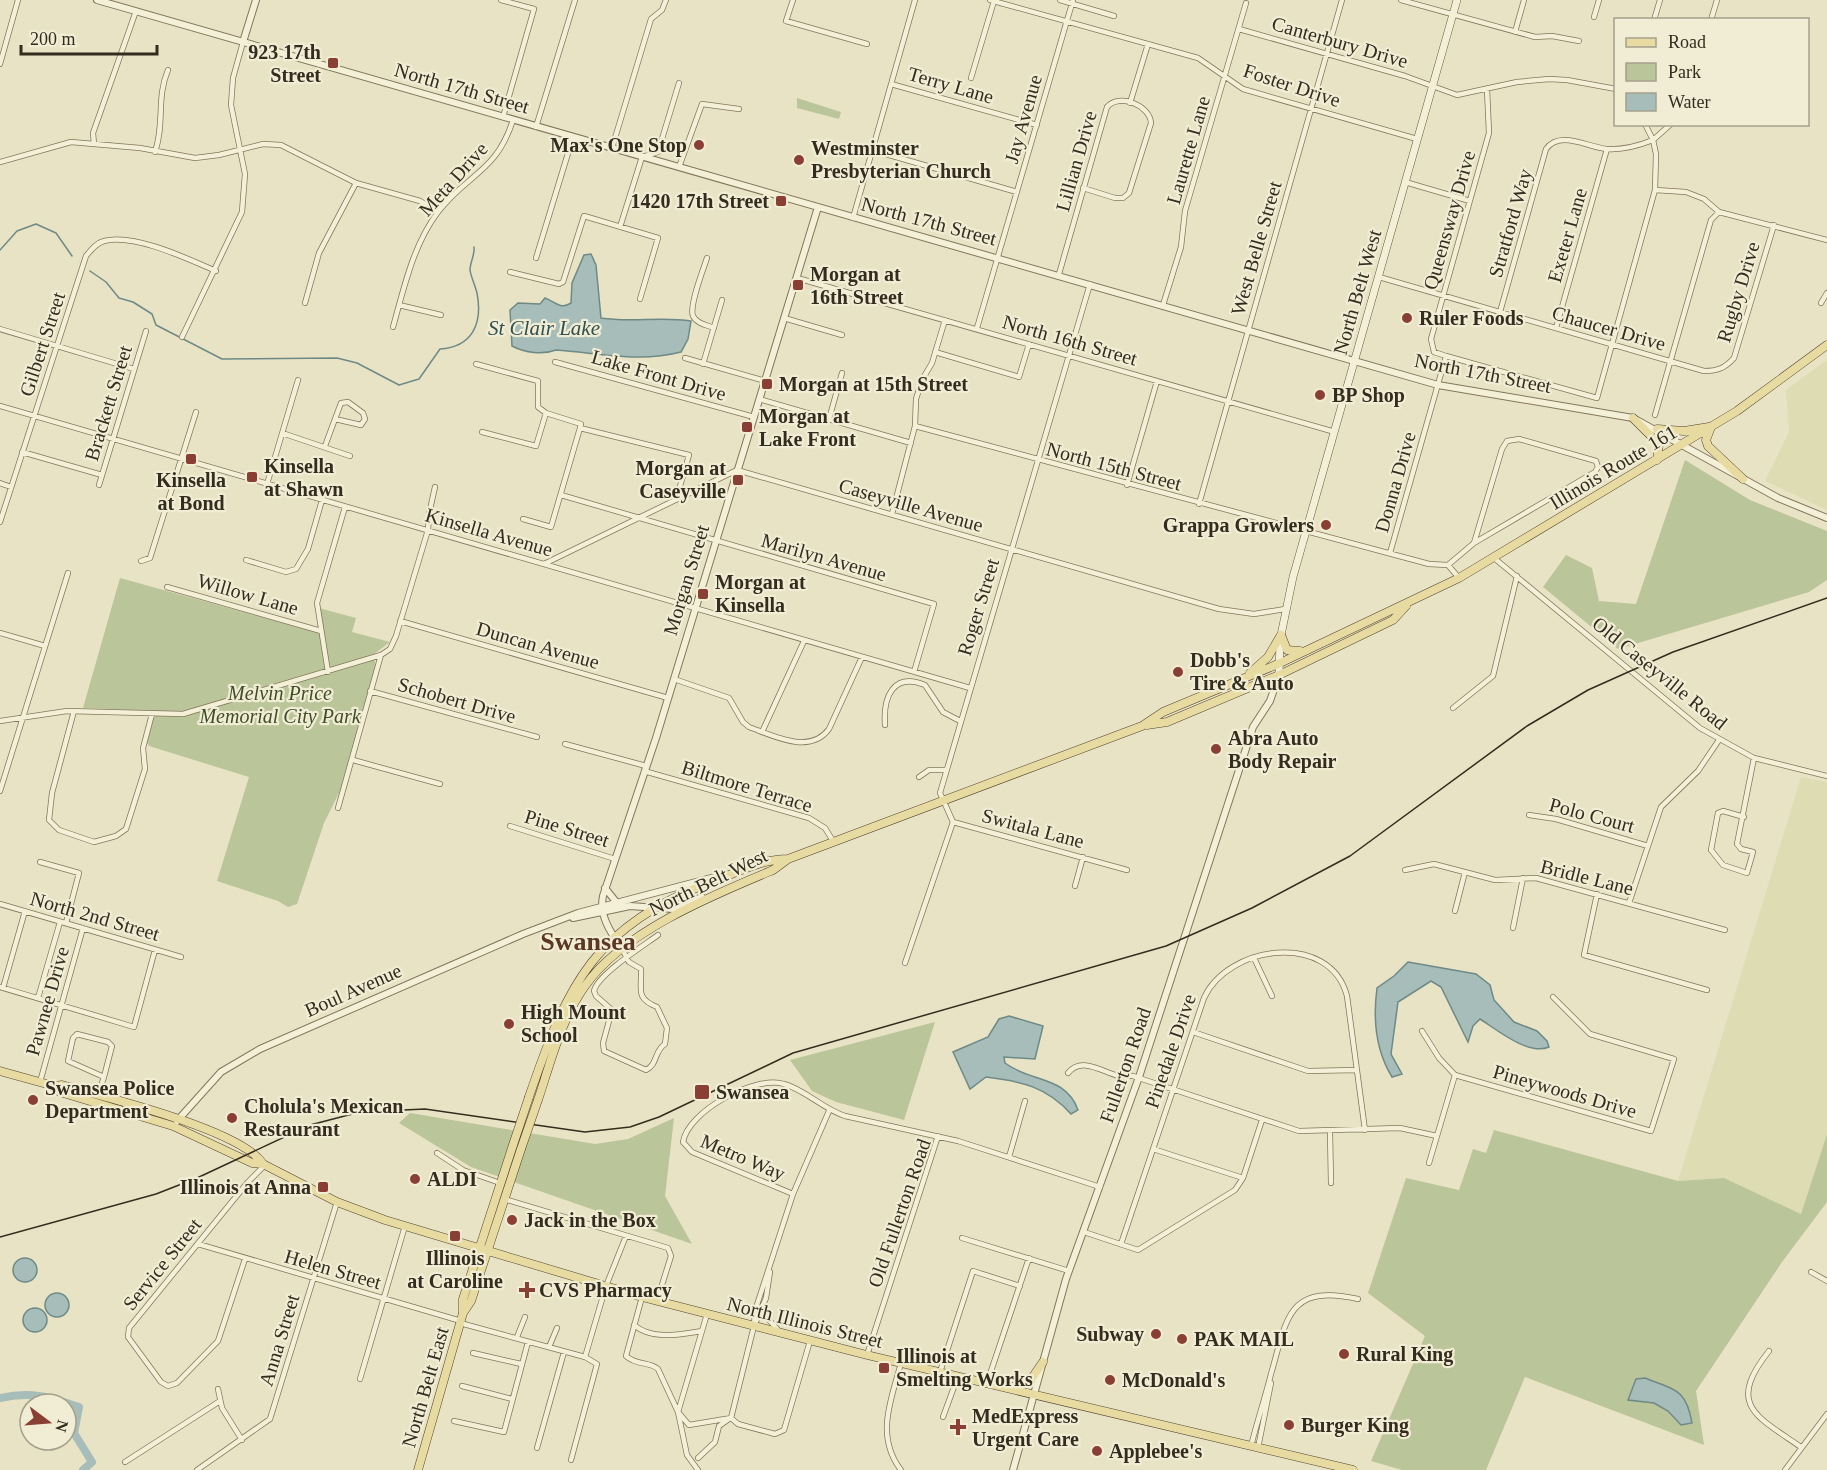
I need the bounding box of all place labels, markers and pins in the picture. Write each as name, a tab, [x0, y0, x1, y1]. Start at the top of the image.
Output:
place label: 923 17th Street	[248, 41, 321, 86]
marker: 923 17th Street	[326, 56, 340, 70]
place label: Max's One Stop	[550, 134, 687, 157]
place label: Westminster Presbyterian Church	[811, 137, 991, 183]
marker: Max's One Stop	[692, 138, 706, 152]
marker: Westminster Presbyterian Church	[792, 153, 806, 167]
place label: 1420 17th Street	[631, 190, 769, 212]
marker: 1420 17th Street	[774, 194, 788, 208]
place label: Morgan at 16th Street	[810, 263, 904, 308]
marker: Morgan at 16th Street	[791, 278, 805, 292]
place label: Ruler Foods	[1419, 307, 1524, 329]
marker: Ruler Foods	[1400, 311, 1414, 325]
place label: Morgan at 15th Street	[779, 373, 968, 396]
marker: Morgan at 15th Street	[760, 377, 774, 391]
place label: BP Shop	[1332, 384, 1405, 407]
marker: BP Shop	[1313, 388, 1327, 402]
place label: Morgan at Lake Front	[759, 405, 856, 450]
marker: Morgan at Lake Front	[740, 420, 754, 434]
marker: Kinsella at Bond	[184, 452, 198, 466]
place label: Kinsella at Shawn	[264, 455, 343, 500]
place label: Morgan at Caseyville	[635, 457, 726, 503]
place label: Kinsella at Bond	[156, 469, 226, 514]
marker: Kinsella at Shawn	[245, 470, 259, 484]
marker: Morgan at Caseyville	[731, 473, 745, 487]
place label: Grappa Growlers	[1163, 514, 1314, 537]
marker: Grappa Growlers	[1319, 518, 1333, 532]
place label: Morgan at Kinsella	[715, 571, 806, 616]
marker: Morgan at Kinsella	[696, 587, 710, 601]
place label: Dobb's Tire & Auto	[1190, 649, 1294, 694]
marker: Dobb's Tire & Auto	[1171, 665, 1185, 679]
place label: Abra Auto Body Repair	[1228, 727, 1336, 773]
marker: Abra Auto Body Repair	[1209, 742, 1223, 756]
place label: High Mount School	[521, 1001, 626, 1046]
marker: High Mount School	[502, 1017, 516, 1031]
place label: Swansea Police Department	[45, 1077, 175, 1123]
place label: Swansea	[716, 1081, 789, 1103]
marker: Swansea	[693, 1083, 711, 1101]
marker: Swansea Police Department	[26, 1093, 40, 1107]
place label: Cholula's Mexican Restaurant	[244, 1095, 403, 1140]
marker: Cholula's Mexican Restaurant	[225, 1111, 239, 1125]
place label: ALDI	[427, 1168, 477, 1190]
marker: ALDI	[408, 1172, 422, 1186]
place label: Illinois at Anna	[180, 1176, 311, 1198]
marker: Illinois at Anna	[316, 1180, 330, 1194]
place label: Jack in the Box	[524, 1209, 656, 1231]
marker: Jack in the Box	[505, 1213, 519, 1227]
marker: Illinois at Caroline	[448, 1229, 462, 1243]
place label: Illinois at Caroline	[407, 1247, 503, 1292]
place label: CVS Pharmacy	[539, 1279, 672, 1302]
marker: CVS Pharmacy	[520, 1283, 534, 1297]
place label: Subway	[1076, 1323, 1144, 1346]
marker: Subway	[1149, 1327, 1163, 1341]
place label: PAK MAIL	[1194, 1328, 1294, 1350]
marker: PAK MAIL	[1175, 1332, 1189, 1346]
place label: Rural King	[1356, 1343, 1453, 1366]
place label: Illinois at Smelting Works	[896, 1345, 1033, 1391]
marker: Rural King	[1337, 1347, 1351, 1361]
marker: Illinois at Smelting Works	[877, 1361, 891, 1375]
place label: McDonald's	[1122, 1369, 1226, 1391]
marker: McDonald's	[1103, 1373, 1117, 1387]
place label: MedExpress Urgent Care	[972, 1405, 1079, 1451]
place label: Burger King	[1301, 1414, 1409, 1437]
marker: MedExpress Urgent Care	[949, 1418, 967, 1436]
marker: Burger King	[1282, 1418, 1296, 1432]
place label: Applebee's	[1109, 1440, 1203, 1463]
marker: Applebee's	[1090, 1444, 1104, 1458]

